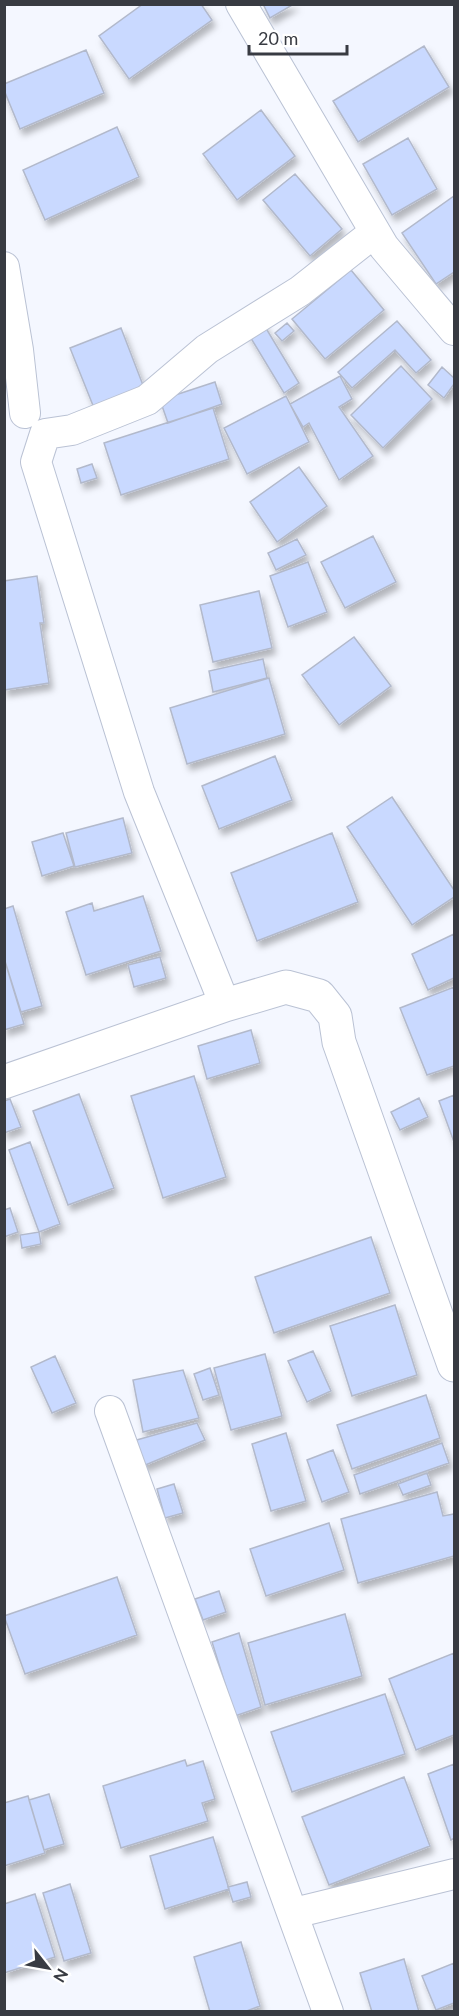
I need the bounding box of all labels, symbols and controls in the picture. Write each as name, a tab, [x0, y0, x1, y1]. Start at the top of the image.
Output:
scale bar	[249, 18, 346, 56]
text: 20 m	[258, 27, 298, 49]
north arrow	[18, 1938, 78, 1998]
text: N	[50, 1966, 73, 1986]

